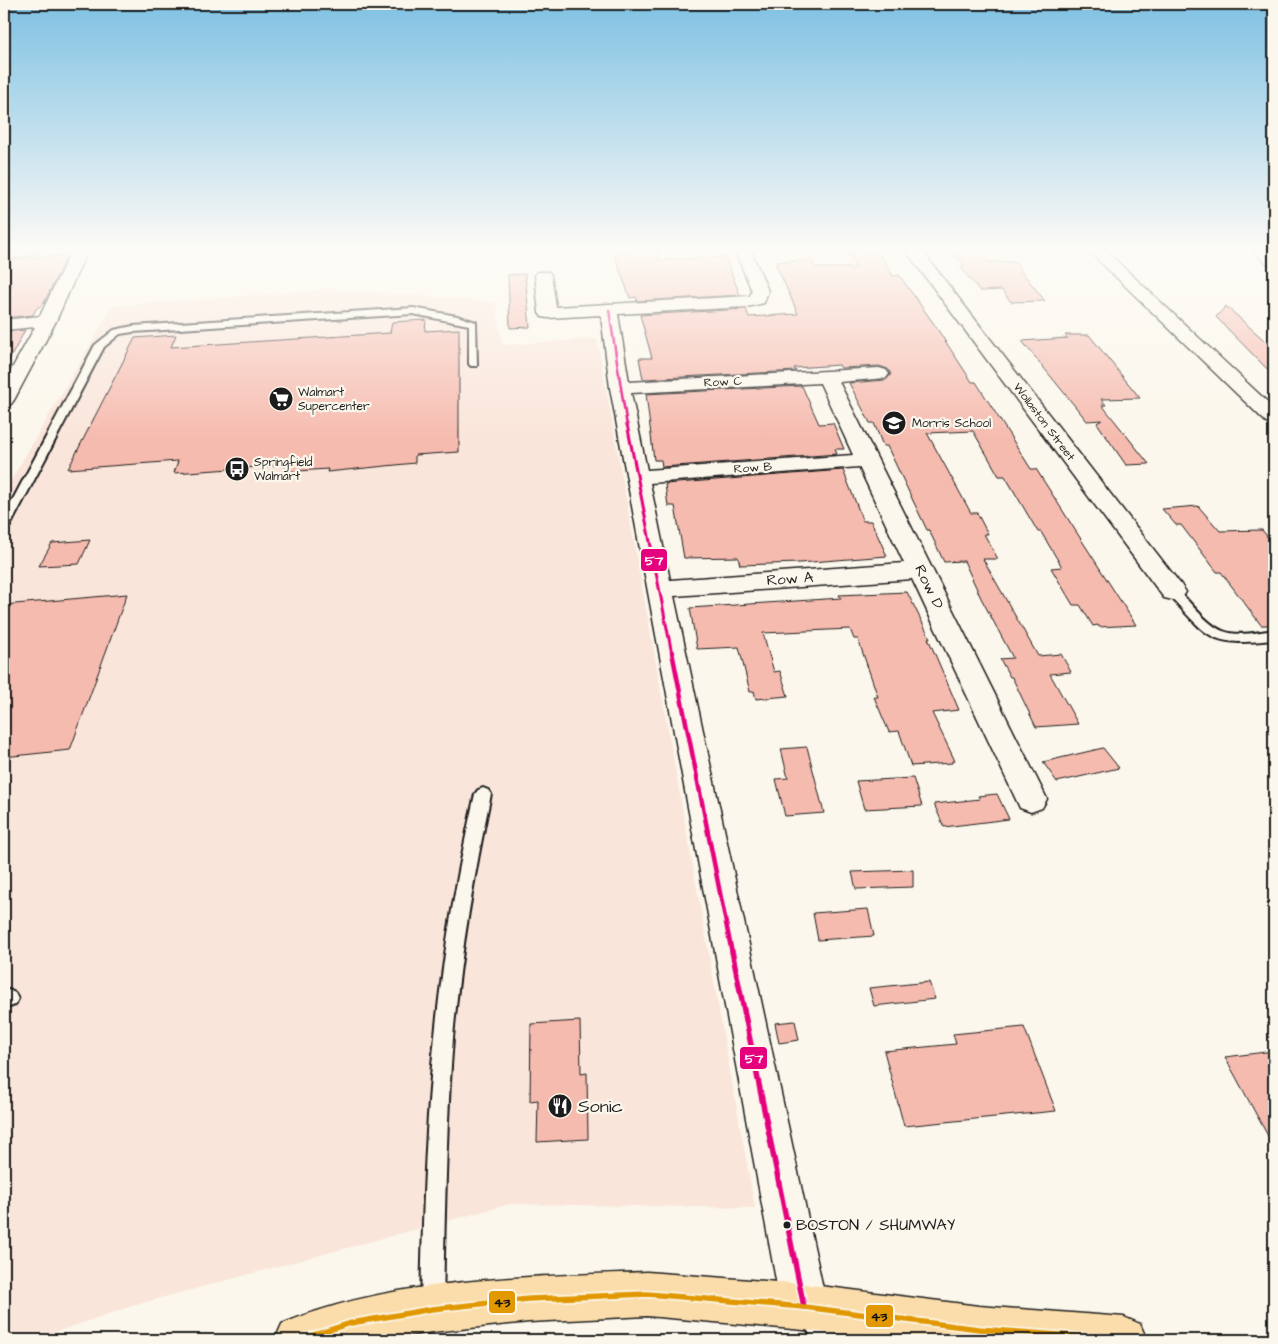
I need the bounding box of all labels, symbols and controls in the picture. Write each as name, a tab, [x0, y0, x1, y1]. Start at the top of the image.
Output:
street label: Row C	[703, 372, 743, 391]
street label: Wollaston Street	[1009, 380, 1079, 465]
place label: Walmart Supercenter	[298, 384, 370, 415]
supermarket icon: Walmart Supercenter	[268, 386, 294, 412]
school or university icon: Morris School	[881, 410, 907, 436]
place label: Morris School	[912, 415, 991, 432]
place label: Springfield Walmart	[254, 454, 313, 485]
bus stop icon: Springfield Walmart	[224, 456, 250, 482]
street label: Row B	[733, 458, 773, 478]
line badge: 57	[640, 548, 668, 572]
text: 57	[645, 551, 664, 571]
street label: Row D	[909, 561, 949, 613]
street label: Row A	[766, 567, 815, 591]
line badge: 57	[739, 1046, 768, 1070]
text: 57	[745, 1049, 764, 1069]
restaurant icon: Sonic	[547, 1093, 573, 1119]
place label: Sonic	[578, 1094, 623, 1119]
place label: BOSTON / SHUMWAY	[796, 1214, 956, 1236]
marker: BOSTON / SHUMWAY	[782, 1220, 792, 1230]
line badge: 43	[488, 1290, 516, 1314]
text: 43	[494, 1293, 511, 1313]
line badge: 43	[865, 1304, 894, 1328]
text: 43	[871, 1307, 888, 1327]

